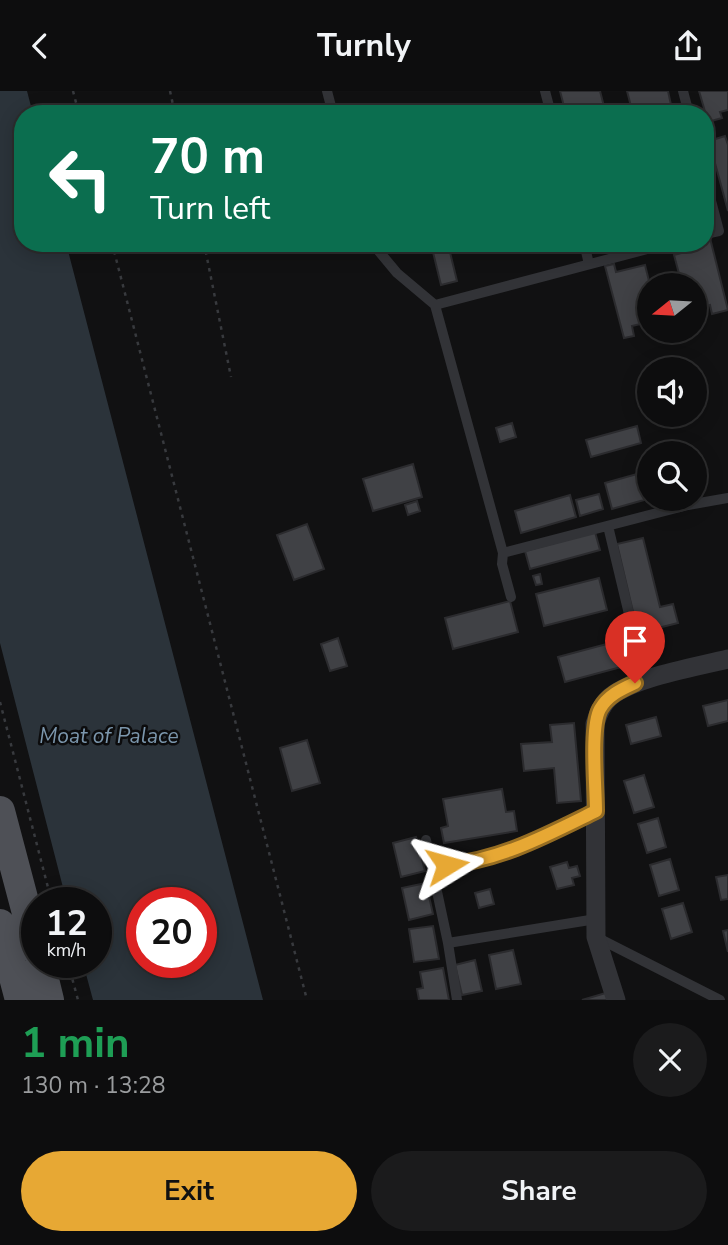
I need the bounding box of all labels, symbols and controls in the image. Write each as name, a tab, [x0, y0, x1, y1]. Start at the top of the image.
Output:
text: Turnly	[317, 24, 411, 67]
icon: back	[21, 27, 59, 65]
icon: share	[669, 27, 707, 65]
text: 70 m	[150, 123, 265, 190]
icon: left	[35, 133, 126, 224]
text: Turn left	[150, 187, 270, 230]
north arrow	[637, 273, 707, 343]
map controls	[637, 273, 707, 511]
button: sound	[637, 357, 707, 427]
button: search	[637, 441, 707, 511]
pin	[605, 611, 665, 683]
icon: arrive	[616, 622, 654, 660]
water label: Moat of Palace	[39, 722, 179, 750]
position arrow	[410, 828, 484, 902]
speed limit sign: 20	[126, 887, 217, 978]
text: 12	[45, 900, 88, 947]
text: km/h	[47, 938, 86, 962]
text: 1 min	[21, 1015, 130, 1072]
button: close	[633, 1023, 707, 1097]
text: 130 m · 13:28	[21, 1070, 166, 1101]
button: Exit	[21, 1151, 357, 1231]
button: Share	[371, 1151, 707, 1231]

